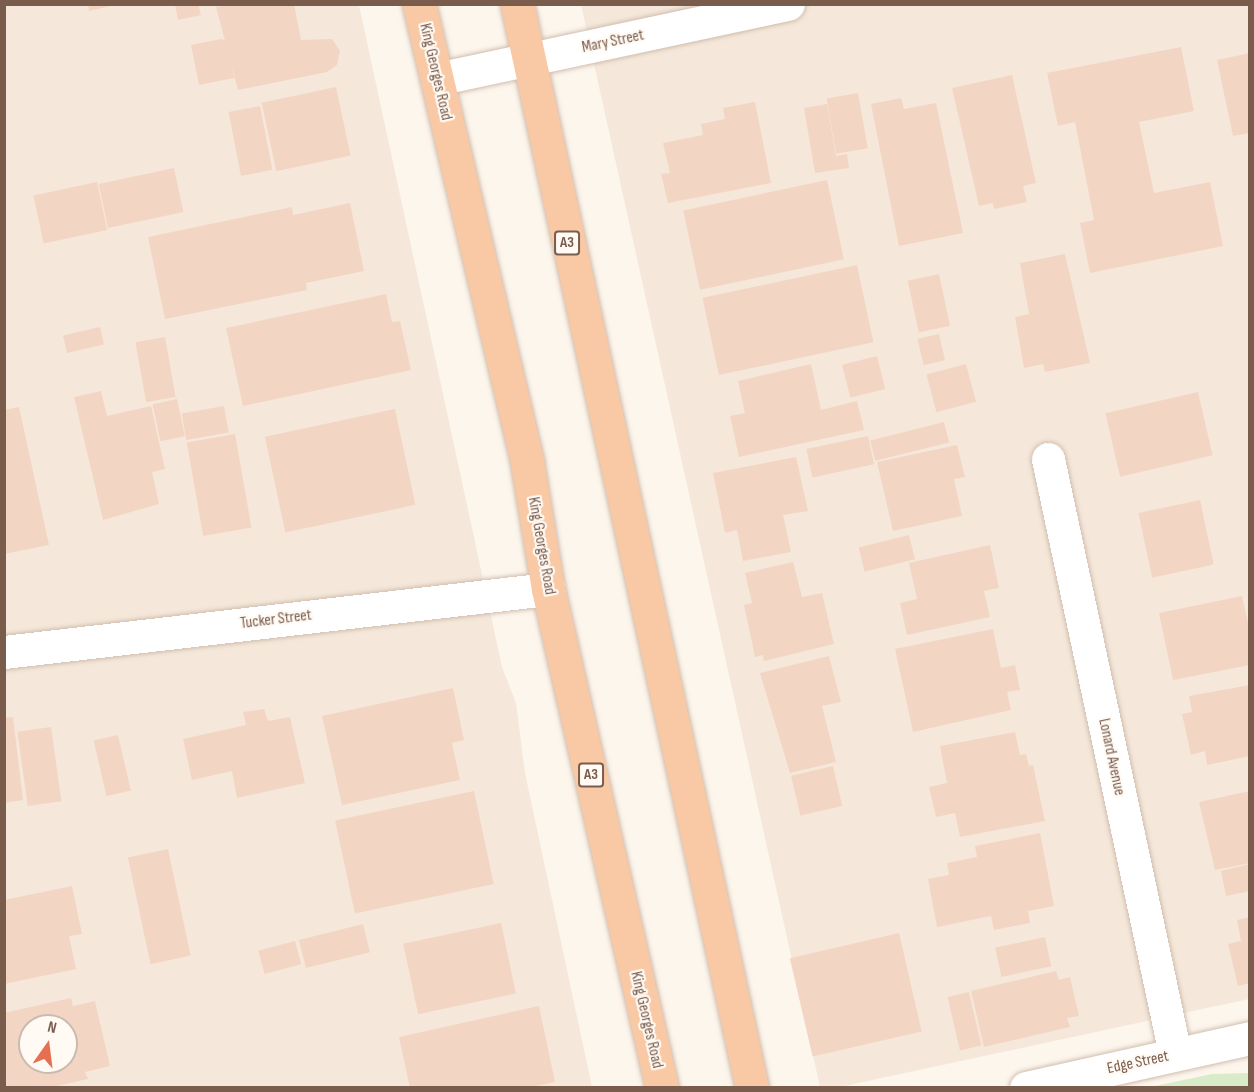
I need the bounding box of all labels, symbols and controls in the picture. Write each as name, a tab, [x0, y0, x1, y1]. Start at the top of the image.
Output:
street label: King Georges Road	[415, 22, 455, 122]
street label: Mary Street	[580, 26, 646, 58]
road number: A3	[554, 231, 580, 255]
street label: King Georges Road	[523, 496, 559, 596]
street label: Tucker Street	[239, 606, 313, 634]
street label: Lonard Avenue	[1093, 717, 1129, 797]
road number: A3	[578, 763, 604, 787]
street label: King Georges Road	[626, 970, 666, 1070]
north arrow	[18, 1014, 78, 1074]
text: N	[46, 1018, 58, 1038]
street label: Edge Street	[1106, 1047, 1170, 1079]

